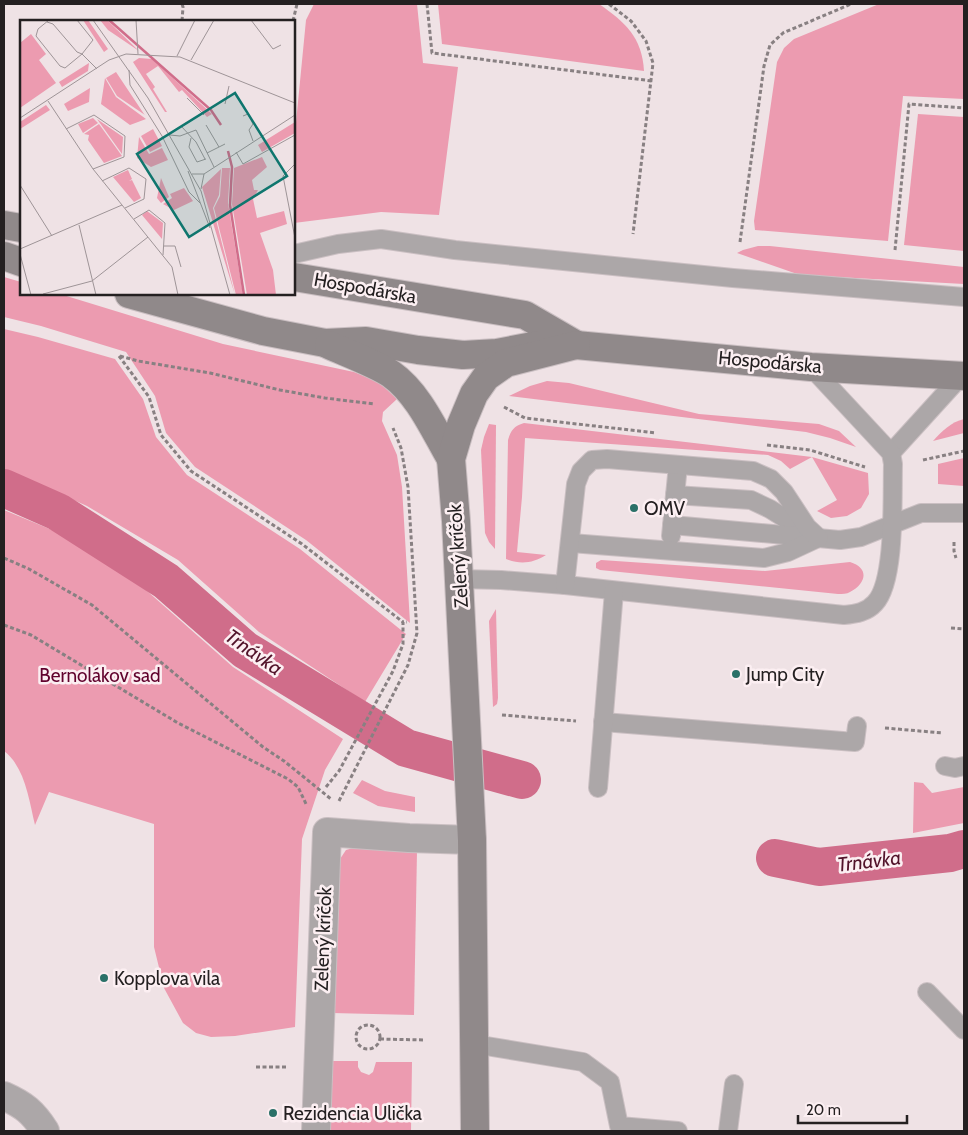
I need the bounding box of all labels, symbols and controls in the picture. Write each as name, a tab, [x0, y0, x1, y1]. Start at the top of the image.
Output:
inset map	[20, 20, 295, 295]
street label: Hospodárska	[312, 268, 418, 308]
street label: Hospodárska	[717, 346, 823, 378]
place label: OMV	[644, 497, 686, 520]
marker: OMV	[628, 502, 640, 514]
street label: Zelený kríčok	[443, 503, 473, 609]
water label: Trnávka	[221, 624, 287, 680]
place label: Jump City	[745, 663, 825, 686]
park label: Bernolákov sad	[39, 664, 161, 687]
marker: Jump City	[730, 668, 742, 680]
water label: Trnávka	[836, 845, 902, 877]
street label: Zelený kríčok	[310, 886, 336, 991]
place label: Kopplova vila	[114, 967, 220, 990]
marker: Kopplova vila	[98, 972, 110, 984]
scale bar	[798, 1092, 907, 1124]
text: 20 m	[806, 1101, 841, 1119]
place label: Rezidencia Ulička	[283, 1102, 422, 1125]
marker: Rezidencia Ulička	[267, 1107, 279, 1119]

